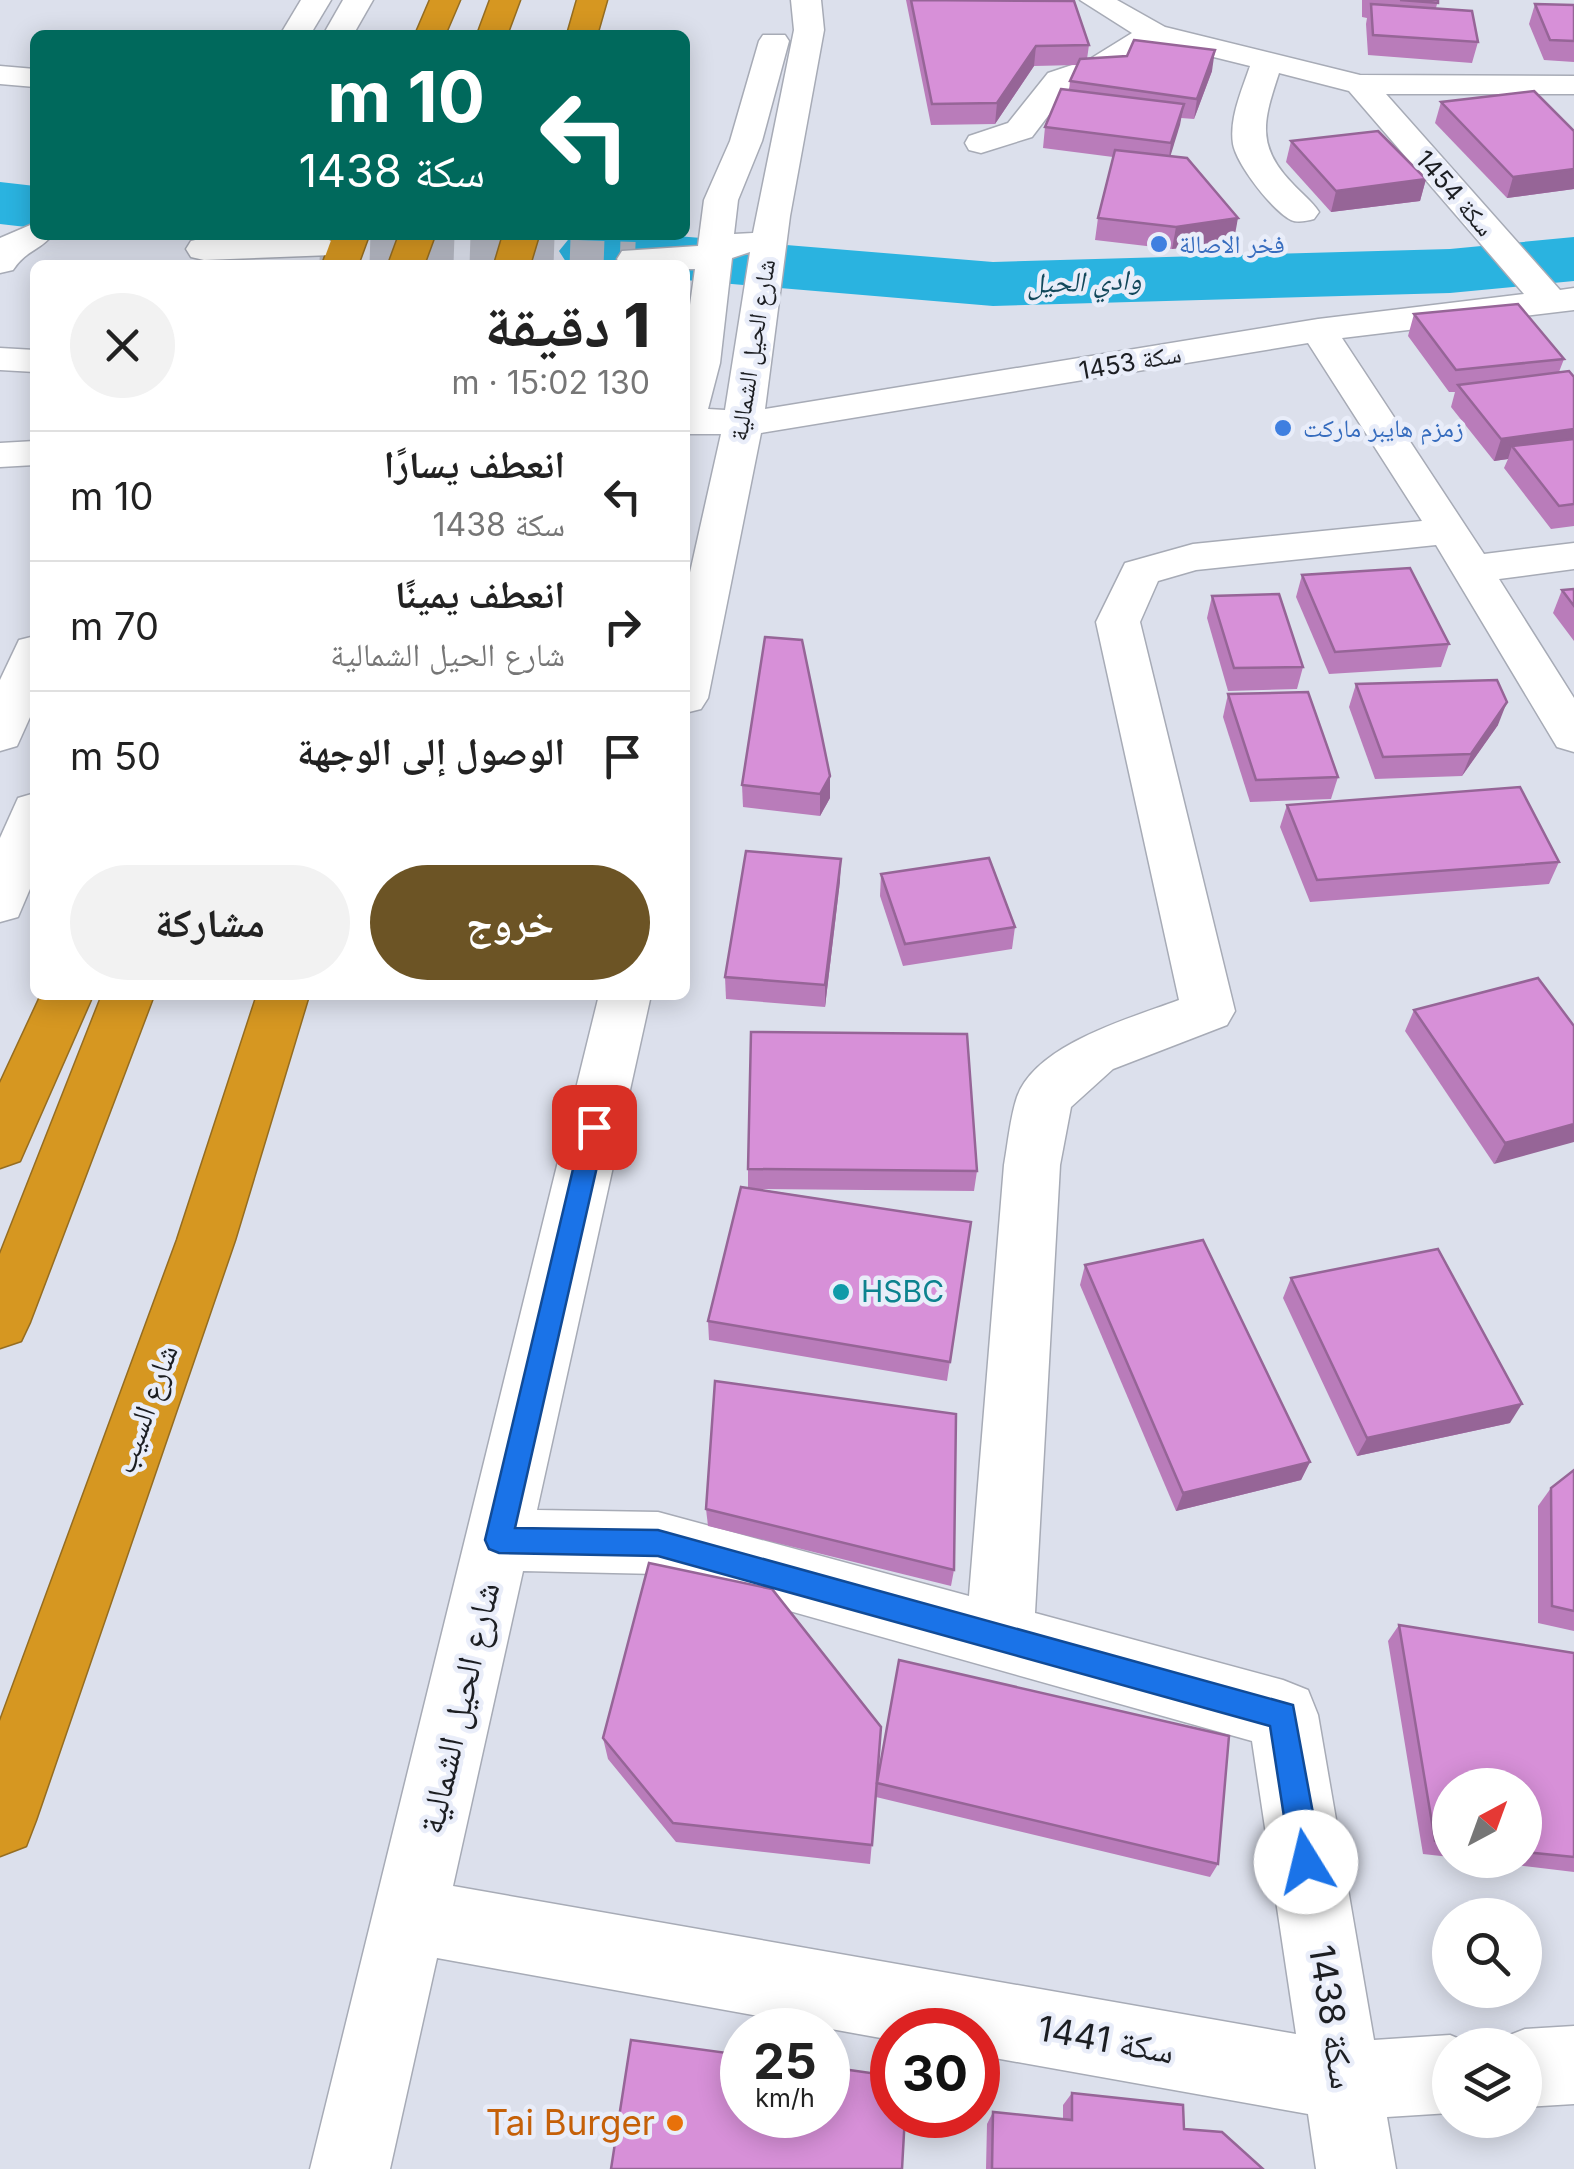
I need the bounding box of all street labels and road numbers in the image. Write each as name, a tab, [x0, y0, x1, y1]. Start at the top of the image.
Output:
street label: سكة 1454	[1410, 144, 1500, 242]
street label: شارع الحيل الشمالية	[723, 257, 782, 443]
street label: سكة 1453	[1077, 338, 1183, 386]
street label: شارع السيب	[105, 1339, 187, 1479]
street label: شارع الحيل الشمالية	[409, 1578, 509, 1838]
street label: سكة 1438	[1301, 1942, 1365, 2092]
street label: سكة 1441	[1035, 2006, 1178, 2072]

